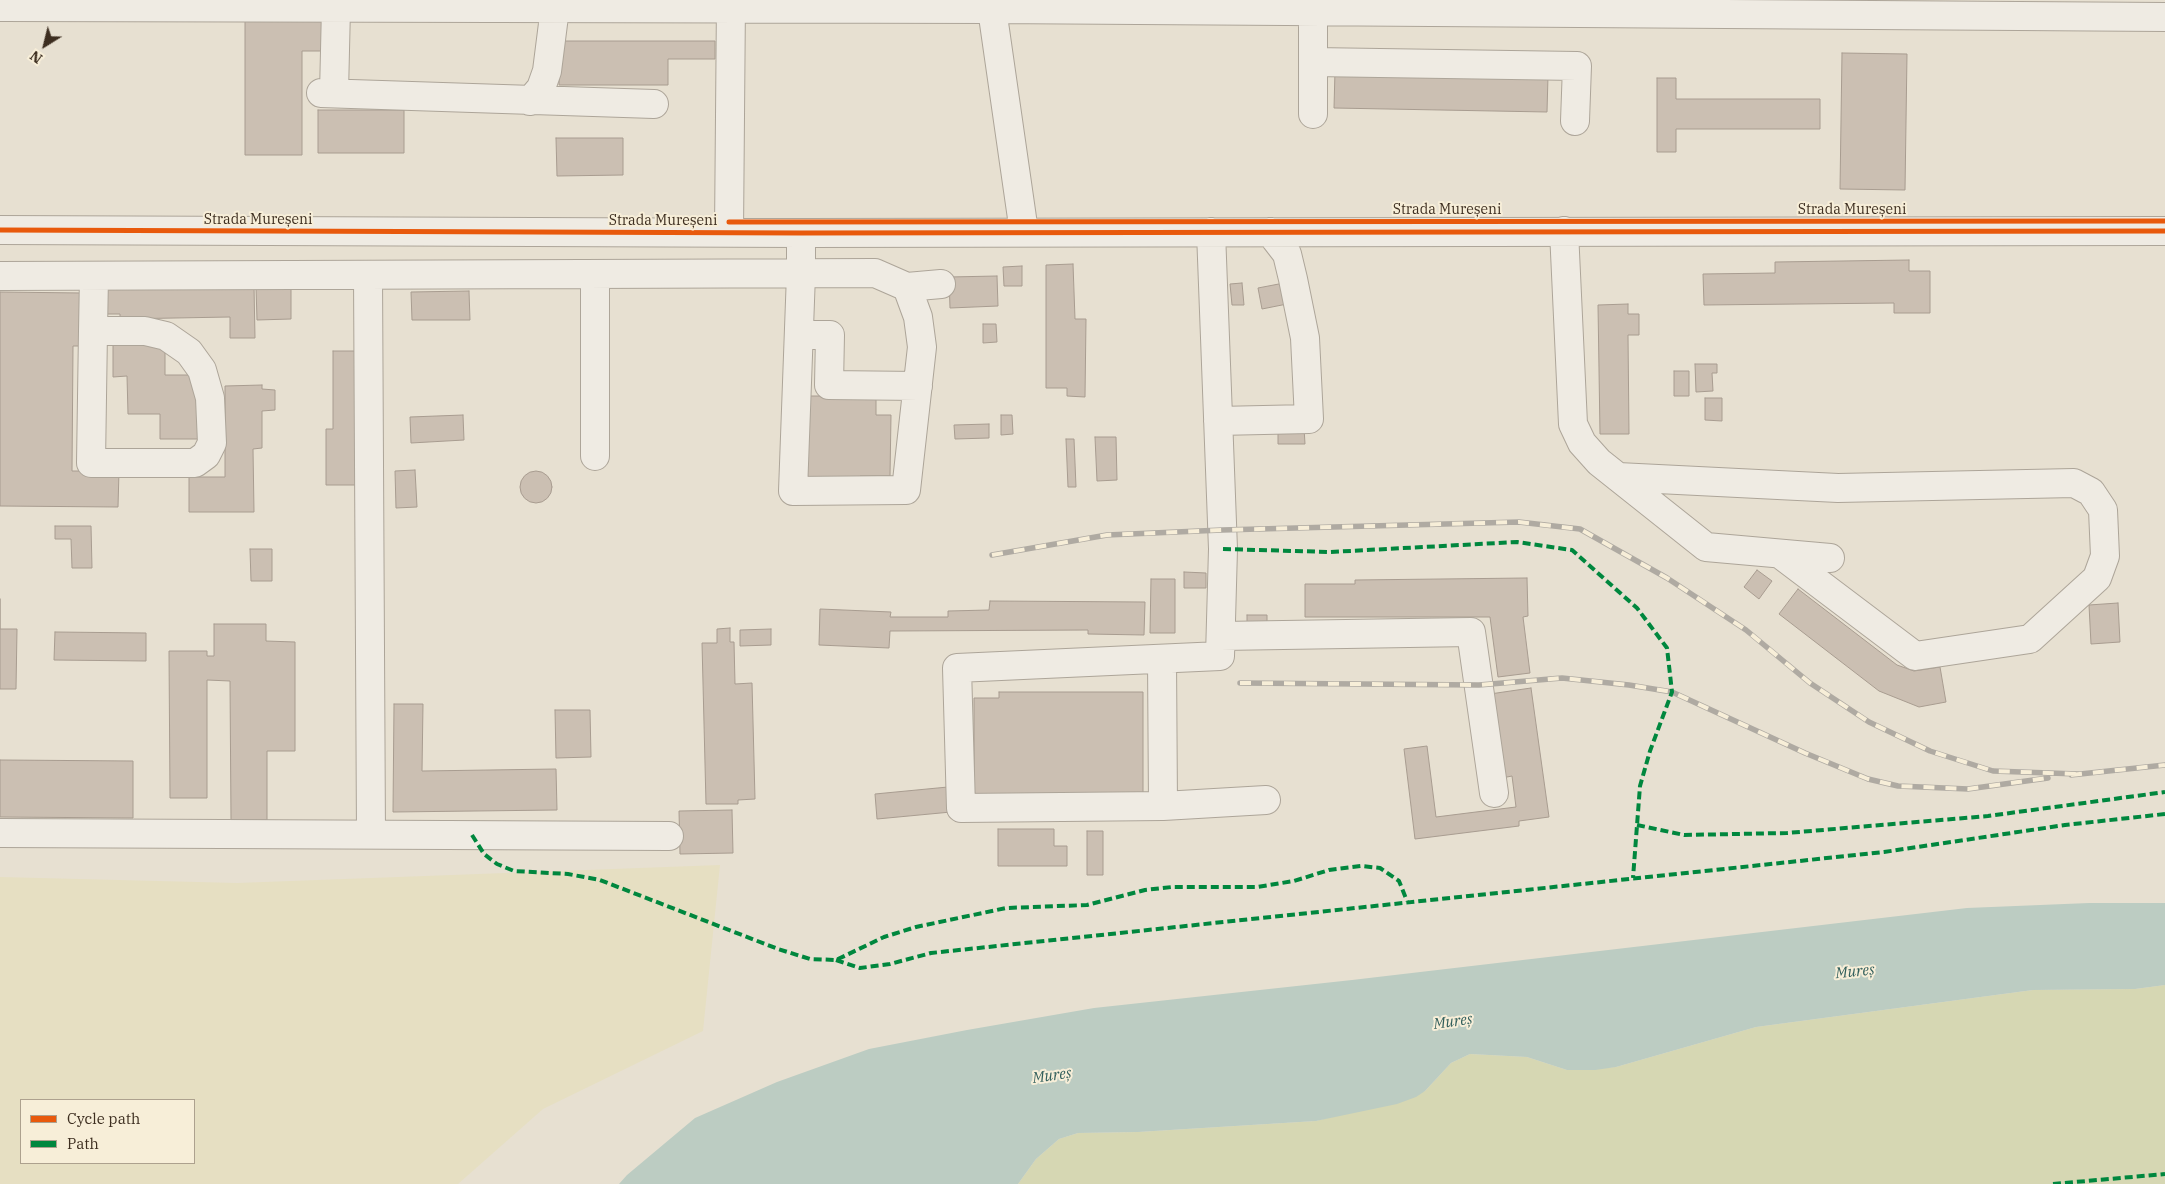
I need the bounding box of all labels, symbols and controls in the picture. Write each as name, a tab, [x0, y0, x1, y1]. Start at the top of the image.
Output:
north arrow	[20, 20, 70, 70]
text: N	[26, 47, 46, 68]
street label: Strada Mureșeni	[1393, 202, 1501, 218]
street label: Strada Mureșeni	[1798, 202, 1906, 218]
street label: Strada Mureșeni	[204, 212, 312, 228]
street label: Strada Mureșeni	[609, 213, 717, 229]
water label: Mureș	[1835, 961, 1875, 983]
water label: Mureș	[1432, 1010, 1474, 1034]
water label: Mureș	[1031, 1064, 1073, 1088]
legend	[20, 1099, 195, 1164]
text: Cycle path	[67, 1109, 140, 1128]
text: Path	[67, 1134, 99, 1153]

